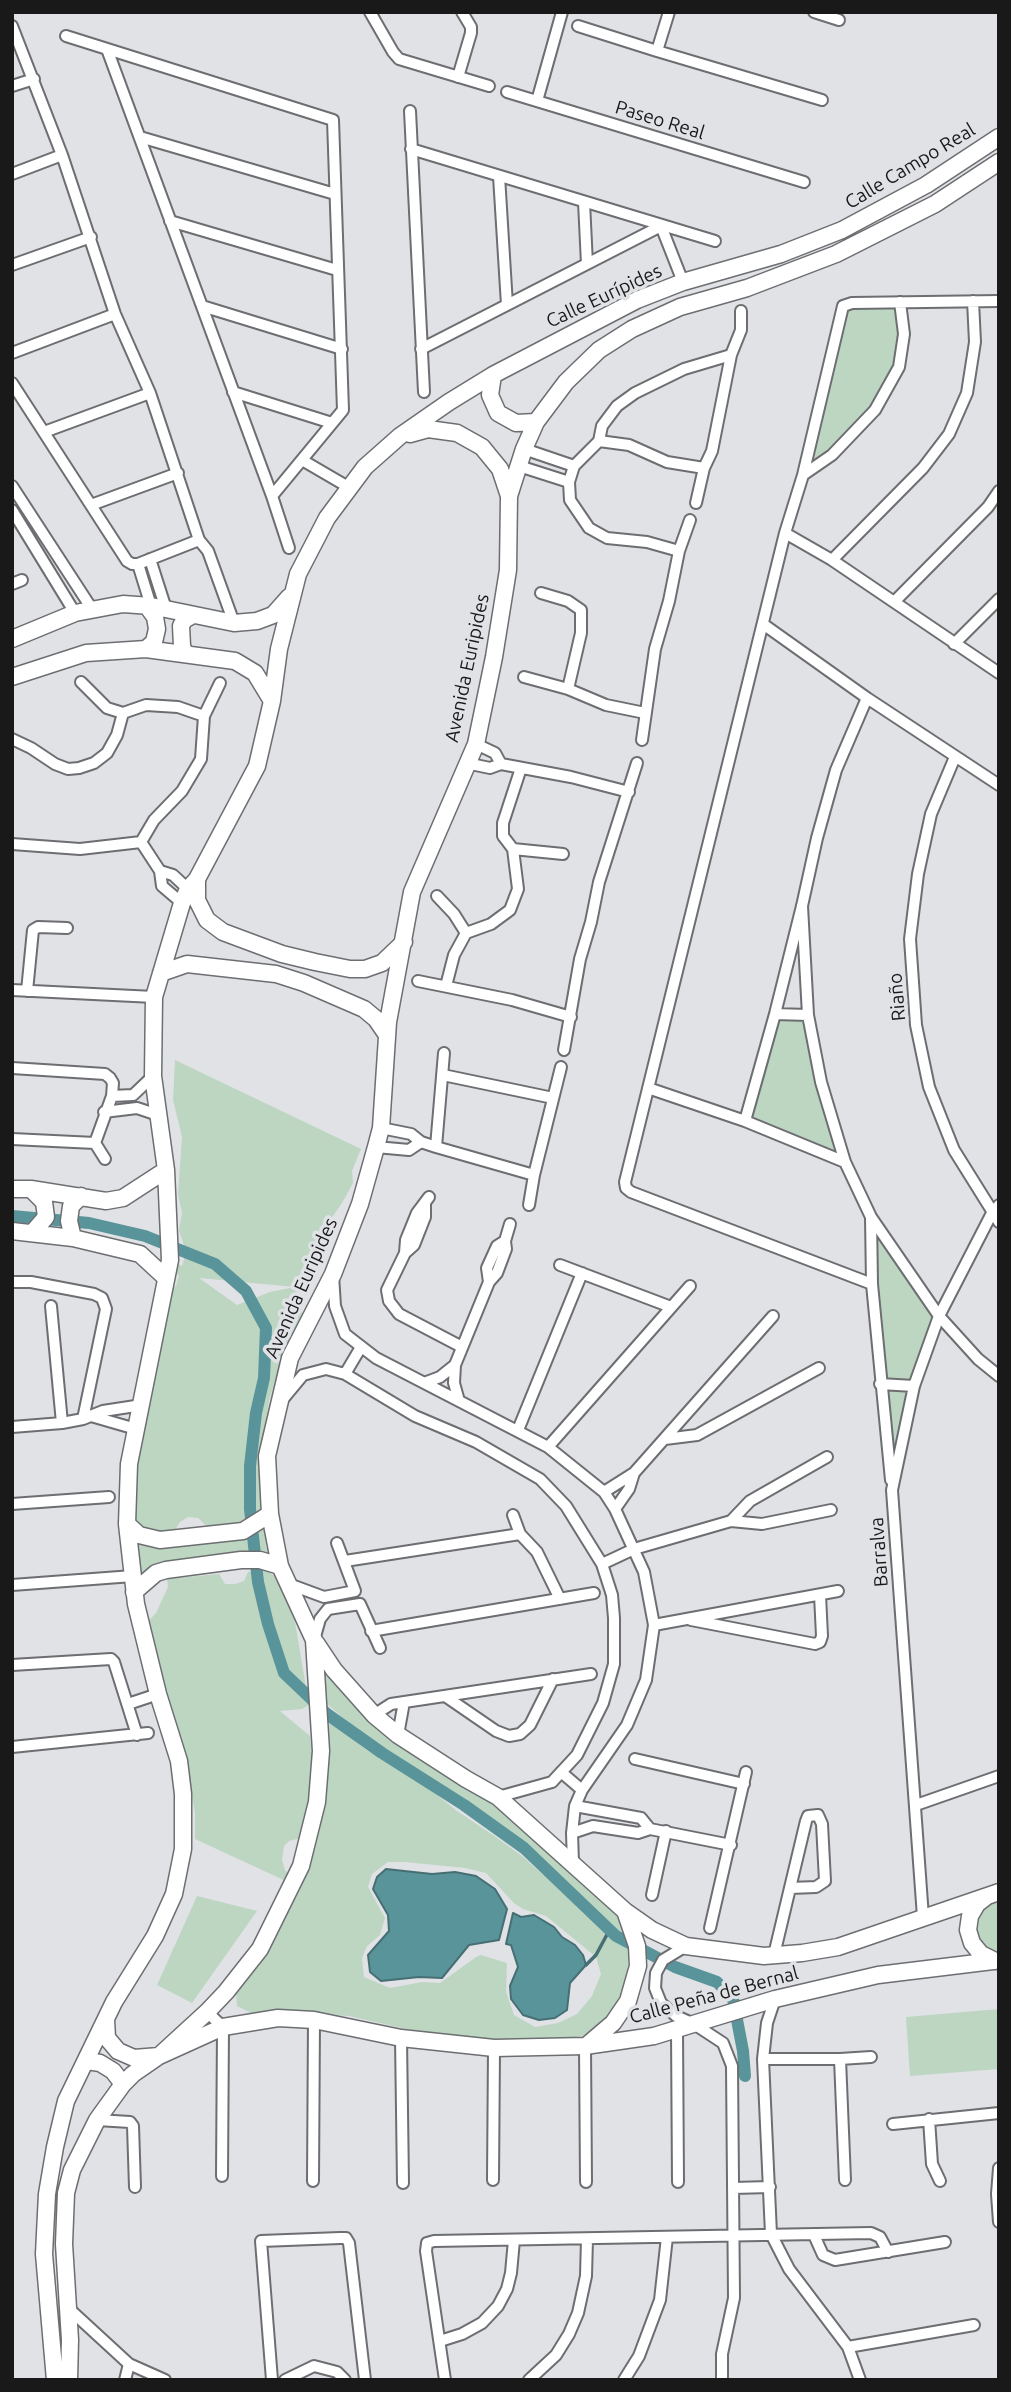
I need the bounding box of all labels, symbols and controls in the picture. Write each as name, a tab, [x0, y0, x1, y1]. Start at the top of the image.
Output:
street label: Paseo Real	[613, 96, 707, 144]
street label: Calle Campo Real	[841, 118, 979, 214]
street label: Calle Eurípides	[543, 259, 665, 333]
street label: Avenida Euripides	[440, 592, 494, 744]
street label: Riaño	[884, 972, 910, 1022]
street label: Avenida Euripides	[260, 1214, 342, 1362]
street label: Barralva	[865, 1516, 893, 1588]
street label: Calle Peña de Bernal	[627, 1961, 801, 2029]

